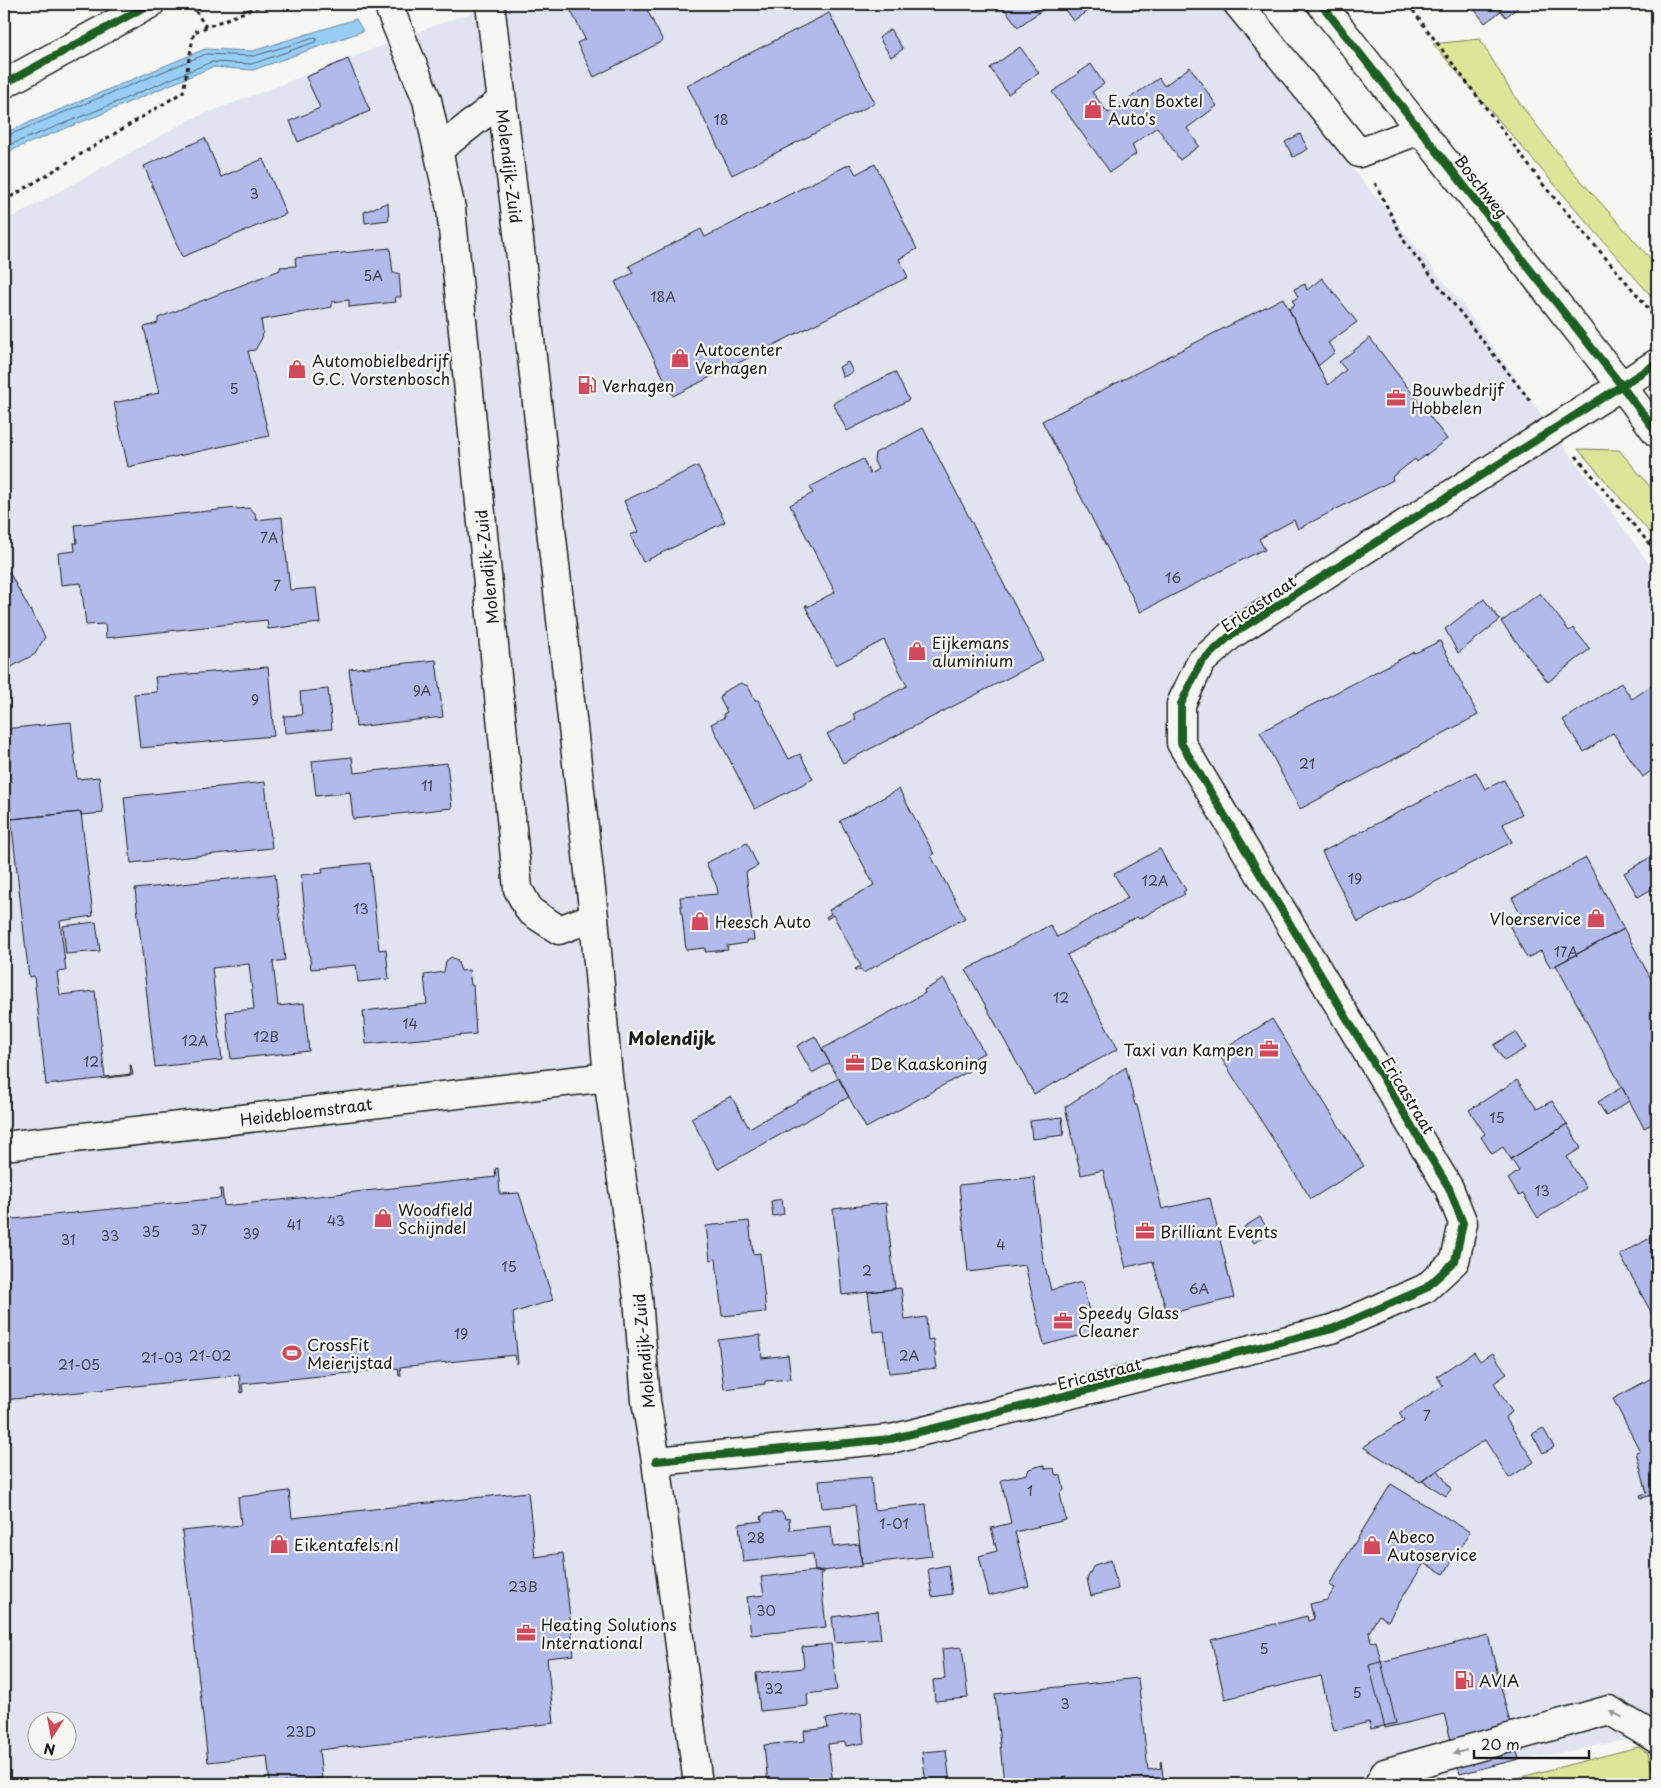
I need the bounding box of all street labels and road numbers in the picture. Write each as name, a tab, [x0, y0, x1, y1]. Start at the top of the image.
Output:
street label: Molendijk-Zuid	[491, 107, 529, 225]
street label: Boschweg	[1450, 149, 1514, 223]
street label: Molendijk-Zuid	[468, 509, 504, 625]
street label: Ericastraat	[1216, 569, 1301, 637]
street label: Ericastraat	[1377, 1052, 1442, 1139]
street label: Heidebloemstraat	[238, 1091, 374, 1131]
street label: Molendijk-Zuid	[626, 1293, 660, 1409]
street label: Ericastraat	[1054, 1351, 1144, 1395]

